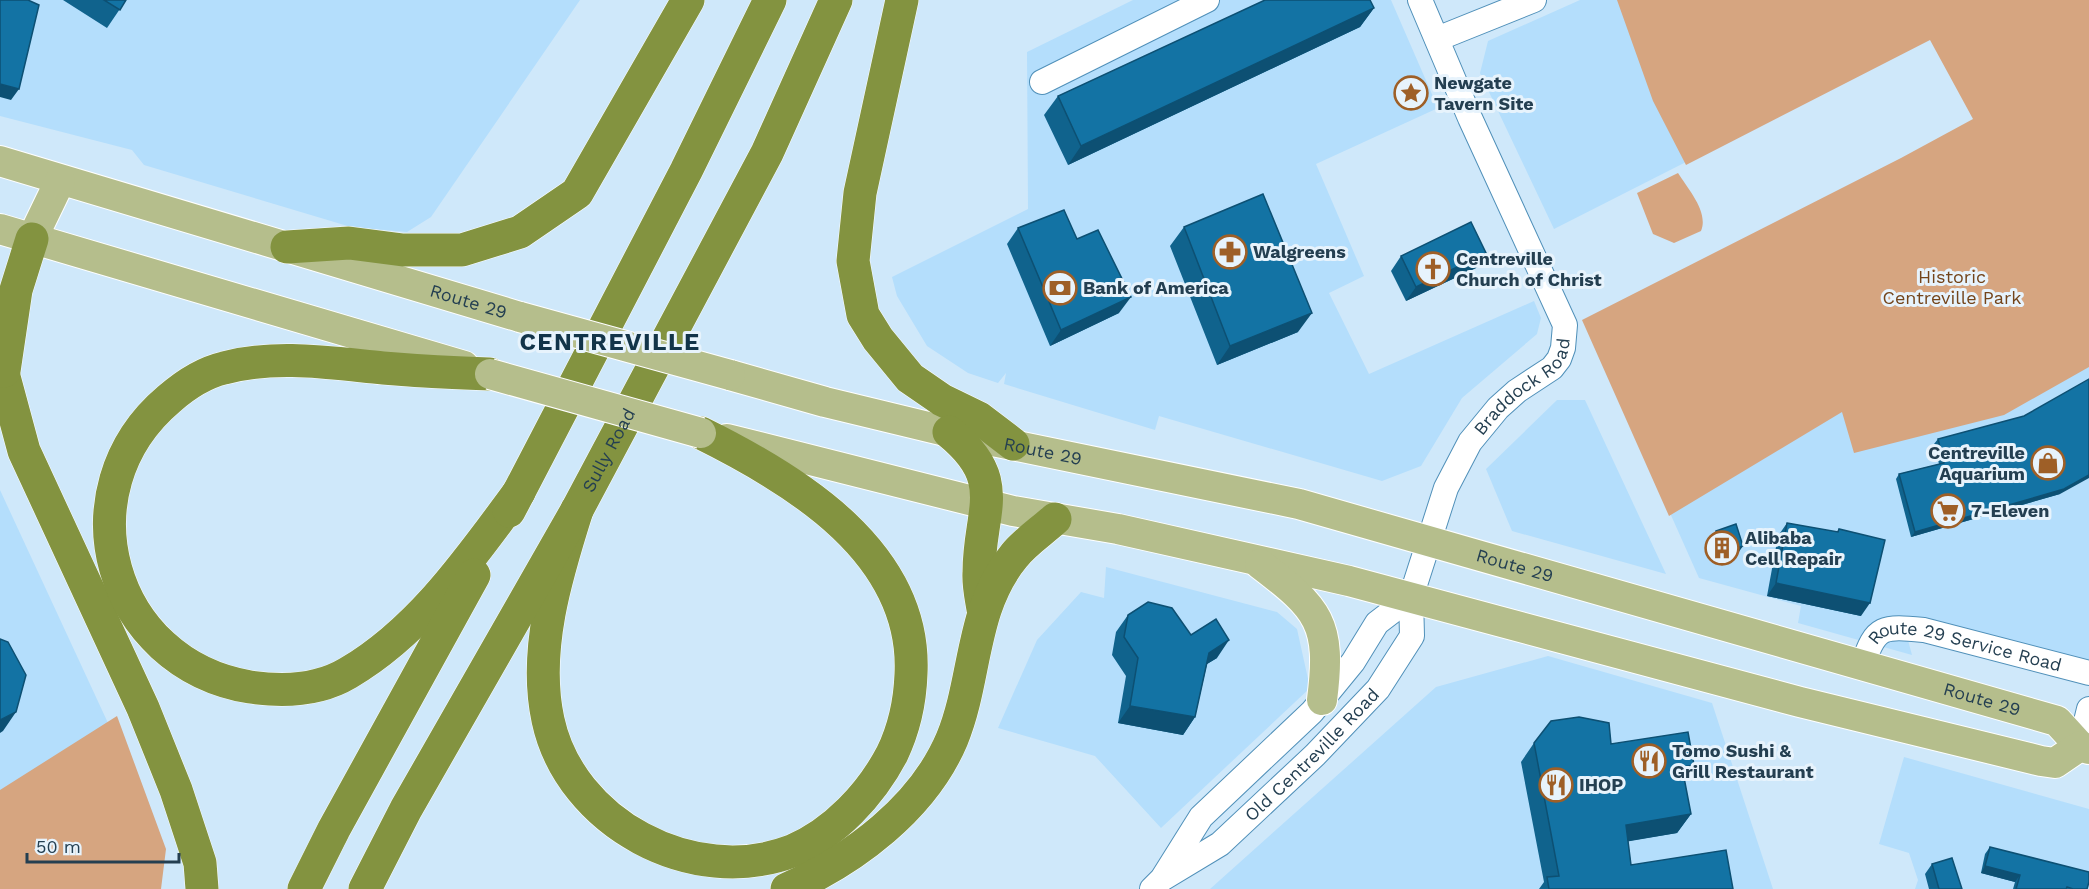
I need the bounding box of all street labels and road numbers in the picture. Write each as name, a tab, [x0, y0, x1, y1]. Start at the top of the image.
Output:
street label: Route 29	[428, 280, 510, 322]
street label: Braddock Road	[1469, 337, 1574, 439]
street label: Sully Road	[577, 404, 639, 496]
street label: Route 29	[1002, 433, 1084, 469]
street label: Route 29	[1474, 544, 1556, 586]
street label: Route 29 Service Road	[1863, 617, 2064, 675]
street label: Route 29	[1941, 678, 2023, 720]
street label: Old Centreville Road	[1240, 684, 1383, 825]

